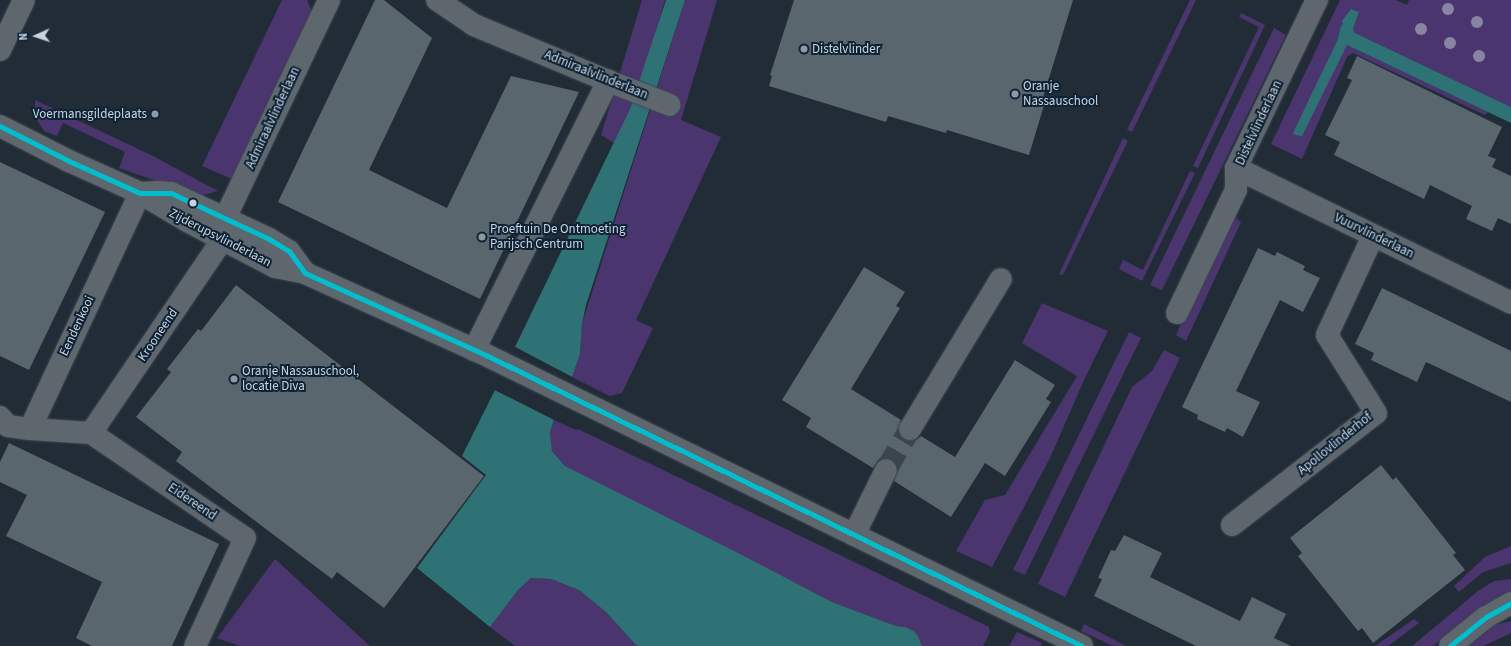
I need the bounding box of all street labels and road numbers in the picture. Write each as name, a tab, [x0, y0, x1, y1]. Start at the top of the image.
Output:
street label: Admiraalvlinderlaan	[542, 47, 650, 103]
street label: Admiraalvlinderlaan	[243, 65, 303, 171]
street label: Distelvlinderlaan	[1233, 78, 1285, 168]
street label: Zijderupsvlinderlaan	[166, 205, 274, 271]
street label: Vuurvlinderlaan	[1332, 210, 1416, 262]
street label: Eendenkooi	[56, 293, 98, 359]
street label: Krooneend	[135, 306, 181, 364]
street label: Apollovlinderhof	[1295, 409, 1375, 479]
street label: Eidereend	[165, 480, 219, 524]

